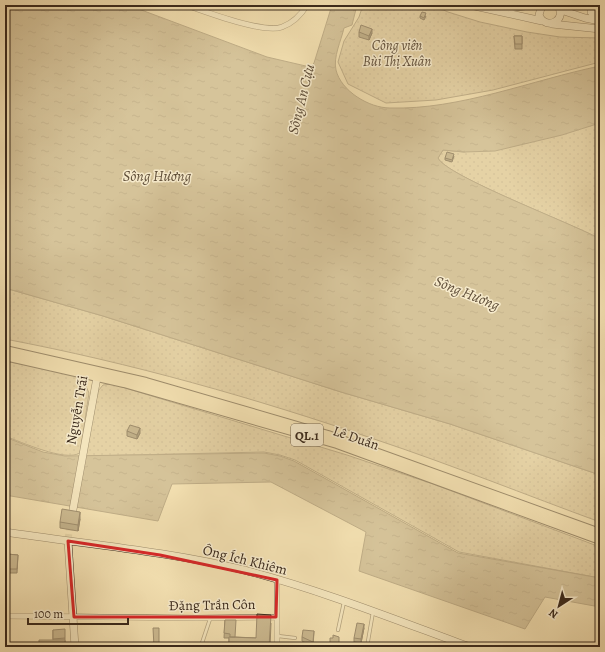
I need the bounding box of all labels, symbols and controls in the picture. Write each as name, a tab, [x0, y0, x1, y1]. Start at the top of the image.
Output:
park label: Công viên Bùi Thị Xuân	[363, 36, 431, 71]
water label: Sông An Cựu	[283, 62, 319, 136]
water label: Sông Hương	[123, 166, 192, 186]
water label: Sông Hương	[432, 271, 503, 315]
street label: Nguyễn Trãi	[62, 374, 92, 446]
street label: Lê Duẩn	[330, 421, 382, 455]
road number: QL.1	[291, 424, 323, 446]
street label: Ông Ích Khiêm	[201, 540, 289, 580]
north arrow	[539, 586, 579, 626]
street label: Đặng Trần Côn	[169, 595, 256, 615]
scale bar	[28, 600, 128, 626]
text: N	[546, 605, 561, 622]
text: 100 m	[34, 606, 63, 622]

